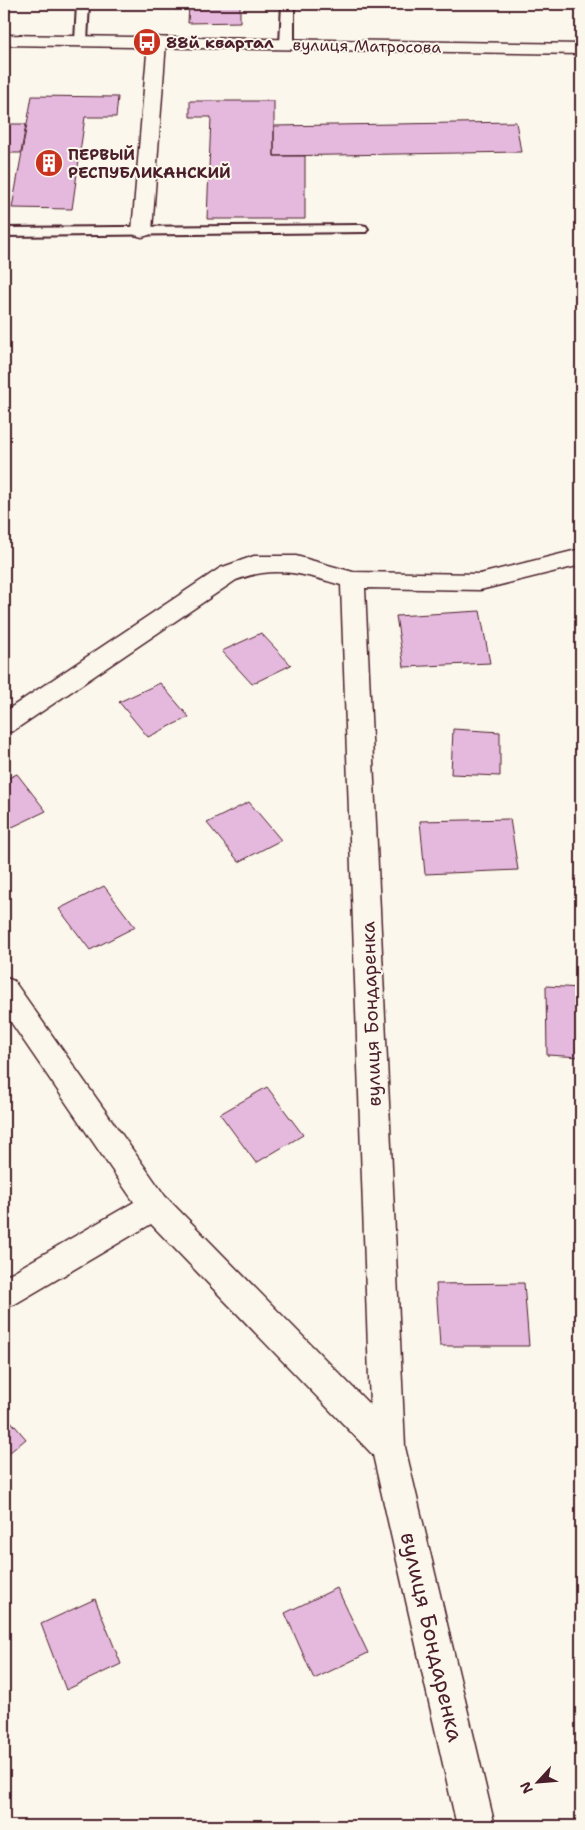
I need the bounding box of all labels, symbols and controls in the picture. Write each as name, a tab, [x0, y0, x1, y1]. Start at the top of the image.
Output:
bus stop icon: 88й квартал	[132, 27, 162, 57]
place label: 88й квартал	[166, 32, 274, 53]
street label: вулиця Матросова	[293, 34, 442, 58]
place label: ПЕРВЫЙ РЕСПУБЛИКАНСКИЙ	[68, 144, 231, 183]
building icon: ПЕРВЫЙ РЕСПУБЛИКАНСКИЙ	[34, 148, 64, 178]
street label: вулиця Бондаренка	[355, 921, 387, 1107]
street label: вулиця Бондаренка	[394, 1529, 470, 1745]
north arrow	[512, 1758, 562, 1808]
text: N	[516, 1779, 537, 1797]

